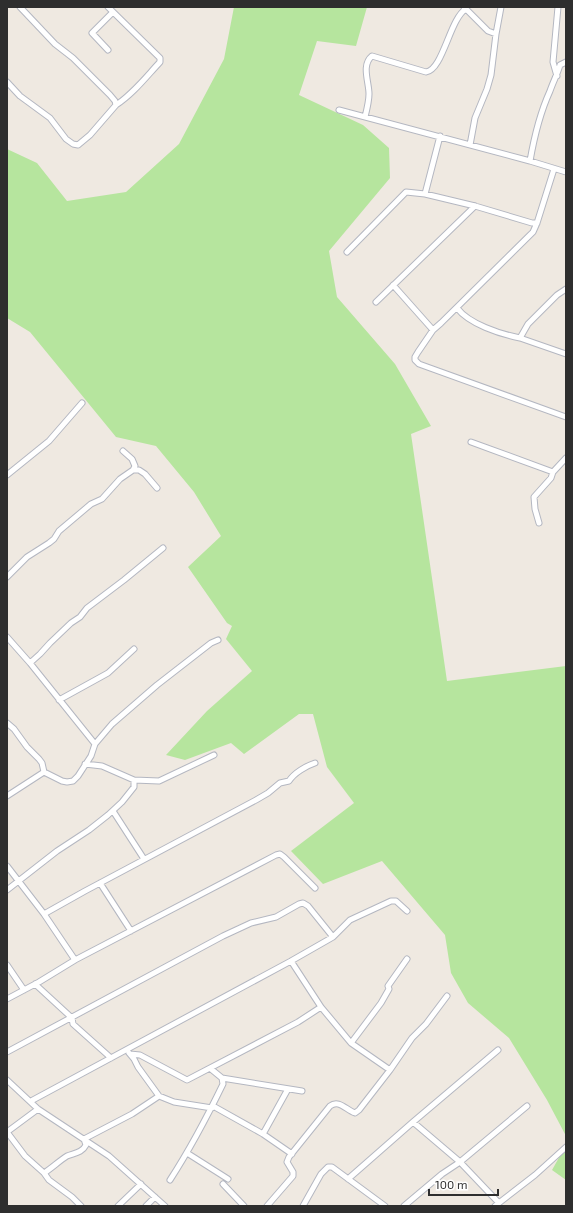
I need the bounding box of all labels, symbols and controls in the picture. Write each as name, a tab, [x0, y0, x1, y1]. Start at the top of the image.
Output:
scale bar	[429, 1171, 498, 1197]
text: 100 m	[435, 1177, 467, 1191]

